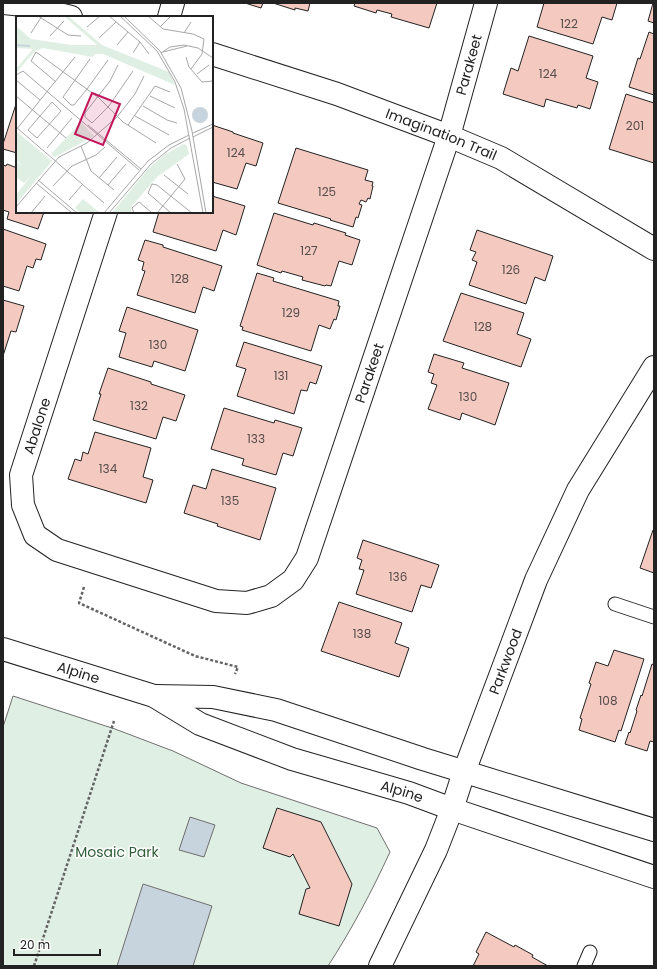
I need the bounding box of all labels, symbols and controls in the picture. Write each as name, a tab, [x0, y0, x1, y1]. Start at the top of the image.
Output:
house number: 122	[560, 15, 578, 32]
inset map	[16, 16, 213, 213]
street label: Parakeet	[451, 32, 487, 97]
house number: 124	[539, 65, 558, 82]
street label: Imagination Trail	[383, 103, 500, 165]
house number: 201	[626, 117, 644, 134]
house number: 124	[227, 144, 246, 161]
house number: 125	[318, 183, 336, 200]
house number: 127	[300, 242, 318, 259]
house number: 126	[502, 261, 520, 278]
house number: 128	[171, 270, 189, 287]
house number: 129	[282, 304, 300, 321]
house number: 128	[474, 318, 492, 335]
house number: 130	[149, 336, 167, 353]
street label: Parakeet	[350, 340, 389, 405]
house number: 131	[274, 367, 288, 384]
house number: 130	[459, 388, 477, 405]
street label: Abalone	[18, 395, 56, 457]
house number: 132	[130, 397, 148, 414]
house number: 133	[247, 430, 265, 447]
house number: 134	[99, 460, 118, 477]
house number: 135	[221, 492, 239, 509]
house number: 136	[389, 568, 407, 585]
house number: 138	[353, 625, 371, 642]
street label: Parkwood	[484, 626, 527, 697]
street label: Alpine	[55, 656, 102, 689]
house number: 108	[599, 692, 617, 709]
street label: Alpine	[378, 775, 426, 808]
park label: Mosaic Park	[75, 842, 160, 862]
scale bar	[14, 931, 100, 957]
text: 20 m	[20, 936, 50, 953]

